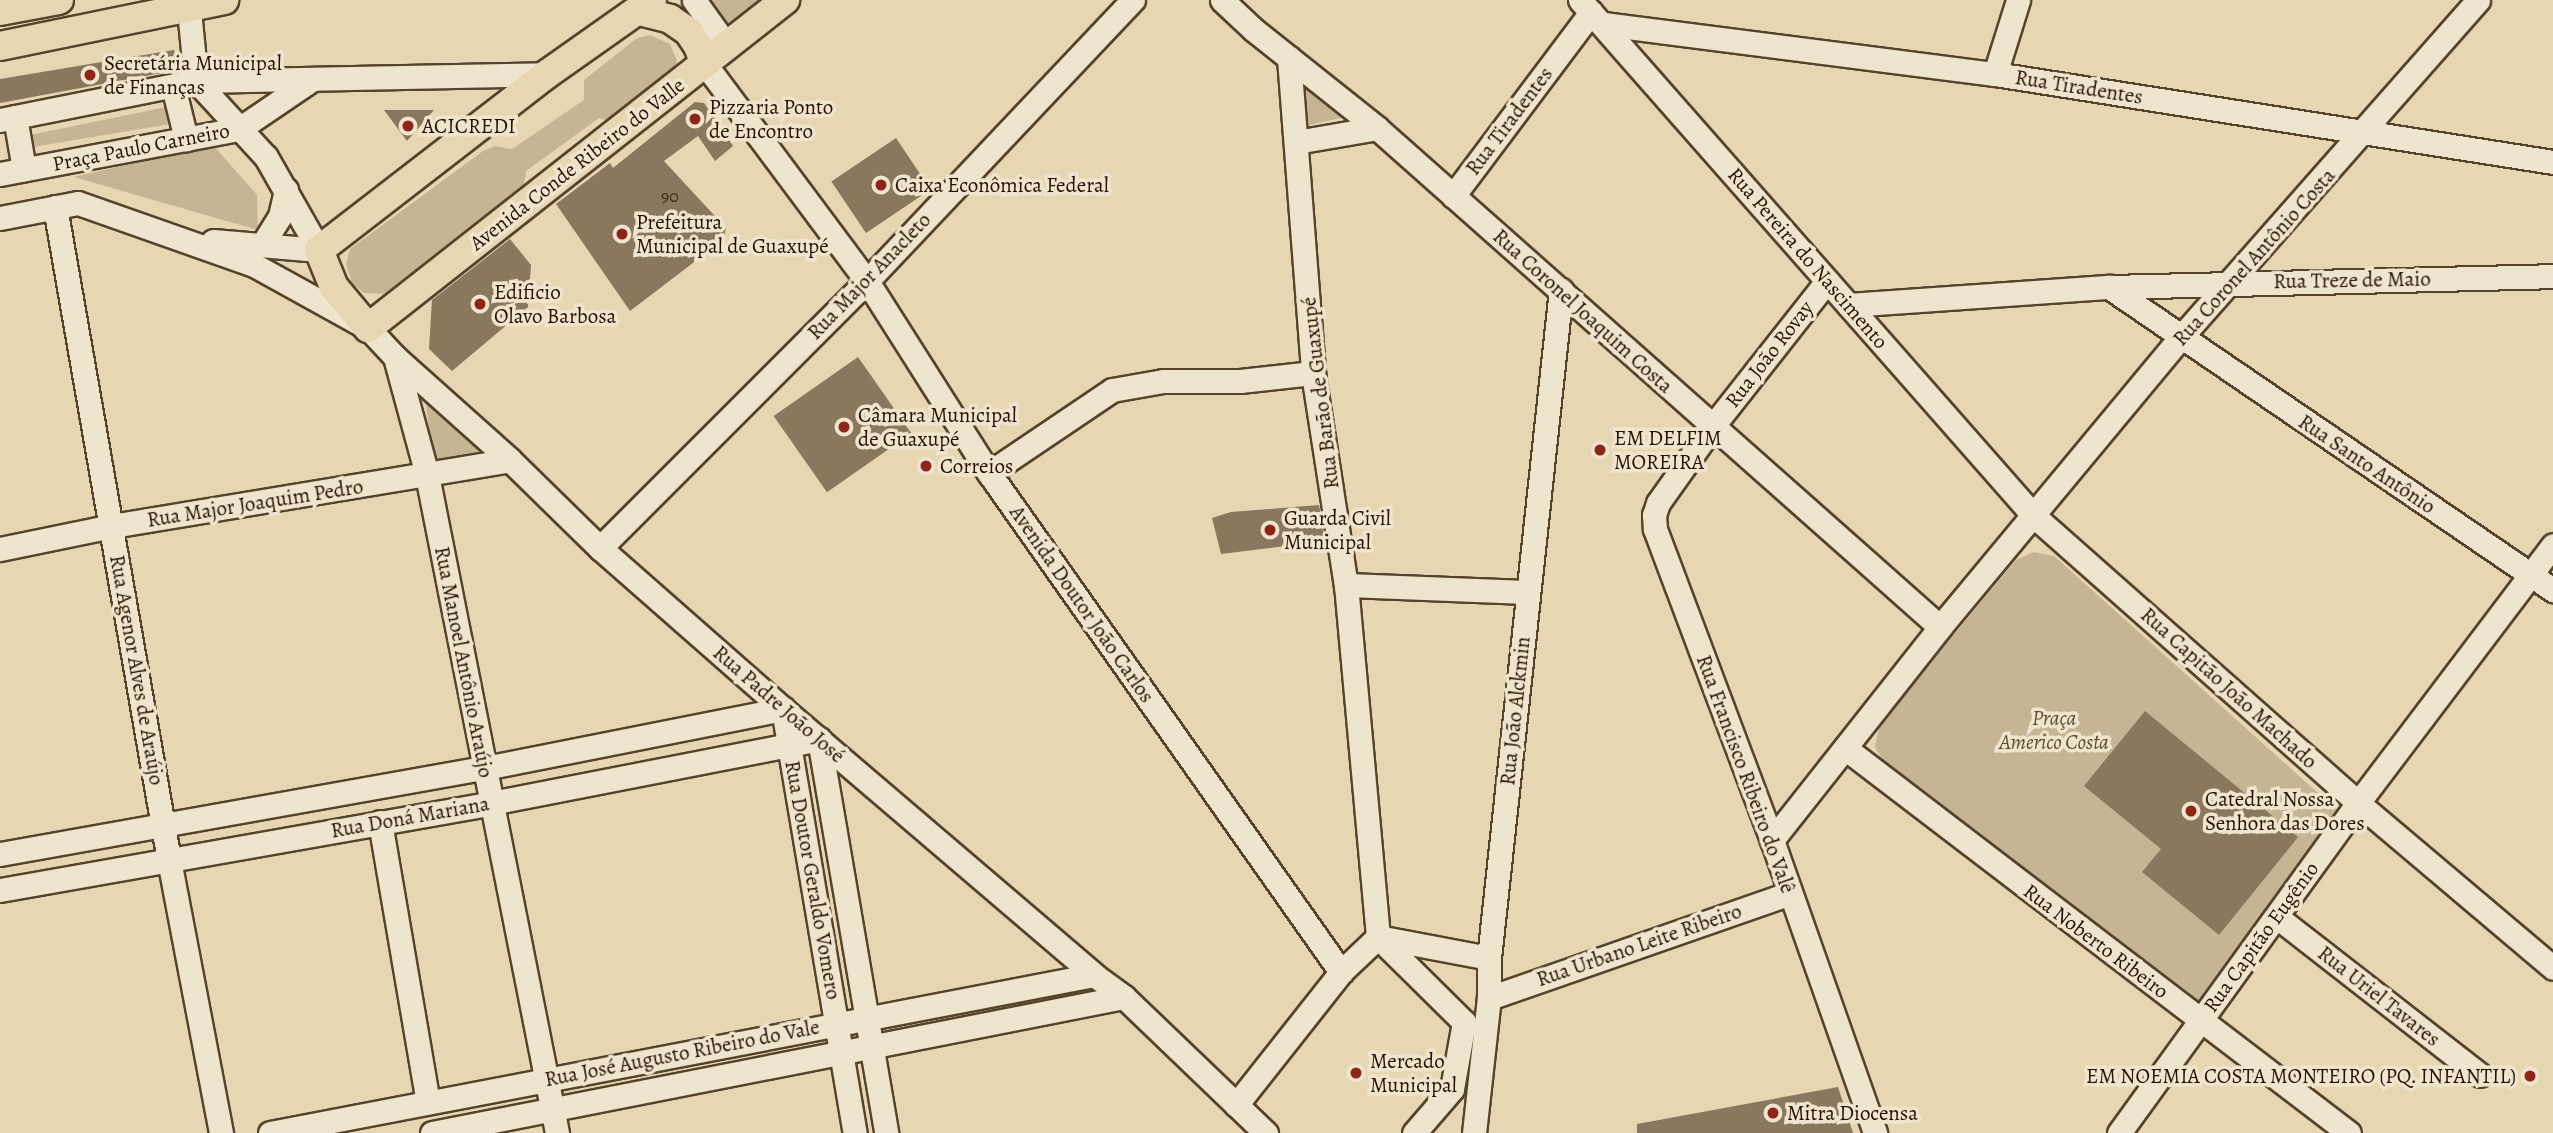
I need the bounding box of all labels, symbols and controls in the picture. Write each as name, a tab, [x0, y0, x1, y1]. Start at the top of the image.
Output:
place label: Secretária Municipal de Finanças	[104, 50, 282, 100]
street label: Rua Tiradentes	[1460, 62, 1558, 180]
street label: Rua Tiradentes	[2013, 64, 2145, 110]
marker: Secretária Municipal de Finanças	[82, 67, 98, 83]
street label: Avenida Conde Ribeiro do Valle	[464, 72, 690, 256]
place label: Pizzaria Ponto de Encontro	[709, 94, 833, 144]
marker: Pizzaria Ponto de Encontro	[687, 111, 703, 127]
place label: ACICREDI	[422, 113, 516, 139]
street label: Praça Paulo Carneiro	[50, 117, 232, 177]
marker: ACICREDI	[400, 118, 416, 134]
street label: Rua Pereira do Nascimento	[1722, 162, 1894, 354]
street label: Rua Coronel Antônio Costa	[2168, 163, 2340, 351]
place label: Caixa Econômica Federal	[895, 172, 1109, 198]
marker: Caixa Econômica Federal	[873, 177, 889, 193]
house number: 90	[661, 185, 679, 207]
street label: Rua Major Anacleto	[802, 207, 936, 345]
place label: Prefeitura Municipal de Guaxupé	[636, 209, 829, 259]
street label: Rua Coronel Joaquim Costa	[1488, 224, 1678, 398]
marker: Prefeitura Municipal de Guaxupé	[614, 226, 630, 242]
street label: Rua Treze de Maio	[2273, 266, 2431, 294]
place label: Edificio Olavo Barbosa	[494, 279, 616, 329]
street label: Rua Barão de Guaxupé	[1296, 295, 1344, 491]
marker: Edificio Olavo Barbosa	[472, 296, 488, 312]
street label: Rua João Rovay	[1720, 296, 1818, 412]
place label: Câmara Municipal de Guaxupé	[858, 402, 1017, 452]
street label: Rua Santo Antônio	[2294, 409, 2440, 519]
marker: Câmara Municipal de Guaxupé	[836, 419, 852, 435]
place label: EM DELFIM MOREIRA	[1614, 425, 1722, 475]
marker: EM DELFIM MOREIRA	[1592, 442, 1608, 458]
place label: Correios	[940, 453, 1013, 479]
marker: Correios	[918, 458, 934, 474]
street label: Rua Major Joaquim Pedro	[145, 473, 365, 533]
street label: Avenida Doutor João Carlos	[1004, 501, 1160, 707]
place label: Guarda Civil Municipal	[1284, 505, 1391, 555]
marker: Guarda Civil Municipal	[1262, 522, 1278, 538]
street label: Rua Manoel Antônio Araújo	[429, 544, 499, 780]
street label: Rua Agenor Alves de Araújo	[104, 553, 170, 787]
street label: Rua Capitão João Machado	[2136, 602, 2322, 774]
street label: Rua João Alckmin	[1495, 635, 1535, 787]
street label: Rua Padre João José	[708, 640, 850, 768]
street label: Rua Francisco Ribeiro do Valê	[1691, 651, 1801, 897]
park label: Praça Americo Costa	[1999, 705, 2109, 755]
street label: Rua Doutor Geraldo Vomero	[780, 759, 846, 1001]
place label: Catedral Nossa Senhora das Dores	[2205, 786, 2365, 836]
street label: Rua Doná Mariana	[329, 791, 491, 843]
marker: Catedral Nossa Senhora das Dores	[2183, 803, 2199, 819]
street label: Rua Capitão Eugênio	[2198, 857, 2324, 1017]
street label: Rua Noberto Ribeiro	[2018, 878, 2174, 1004]
street label: Rua Urbano Leite Ribeiro	[1533, 898, 1745, 992]
street label: Rua Uriel Tavares	[2313, 940, 2445, 1052]
street label: Rua José Augusto Ribeiro do Vale	[542, 1014, 822, 1092]
place label: Mercado Municipal	[1370, 1048, 1457, 1098]
place label: EM NOEMIA COSTA MONTEIRO (PQ. INFANTIL)	[2086, 1063, 2516, 1089]
marker: Mercado Municipal	[1348, 1065, 1364, 1081]
marker: EM NOEMIA COSTA MONTEIRO (PQ. INFANTIL)	[2522, 1068, 2538, 1084]
place label: Mitra Diocensa	[1787, 1100, 1918, 1126]
marker: Mitra Diocensa	[1765, 1105, 1781, 1121]

